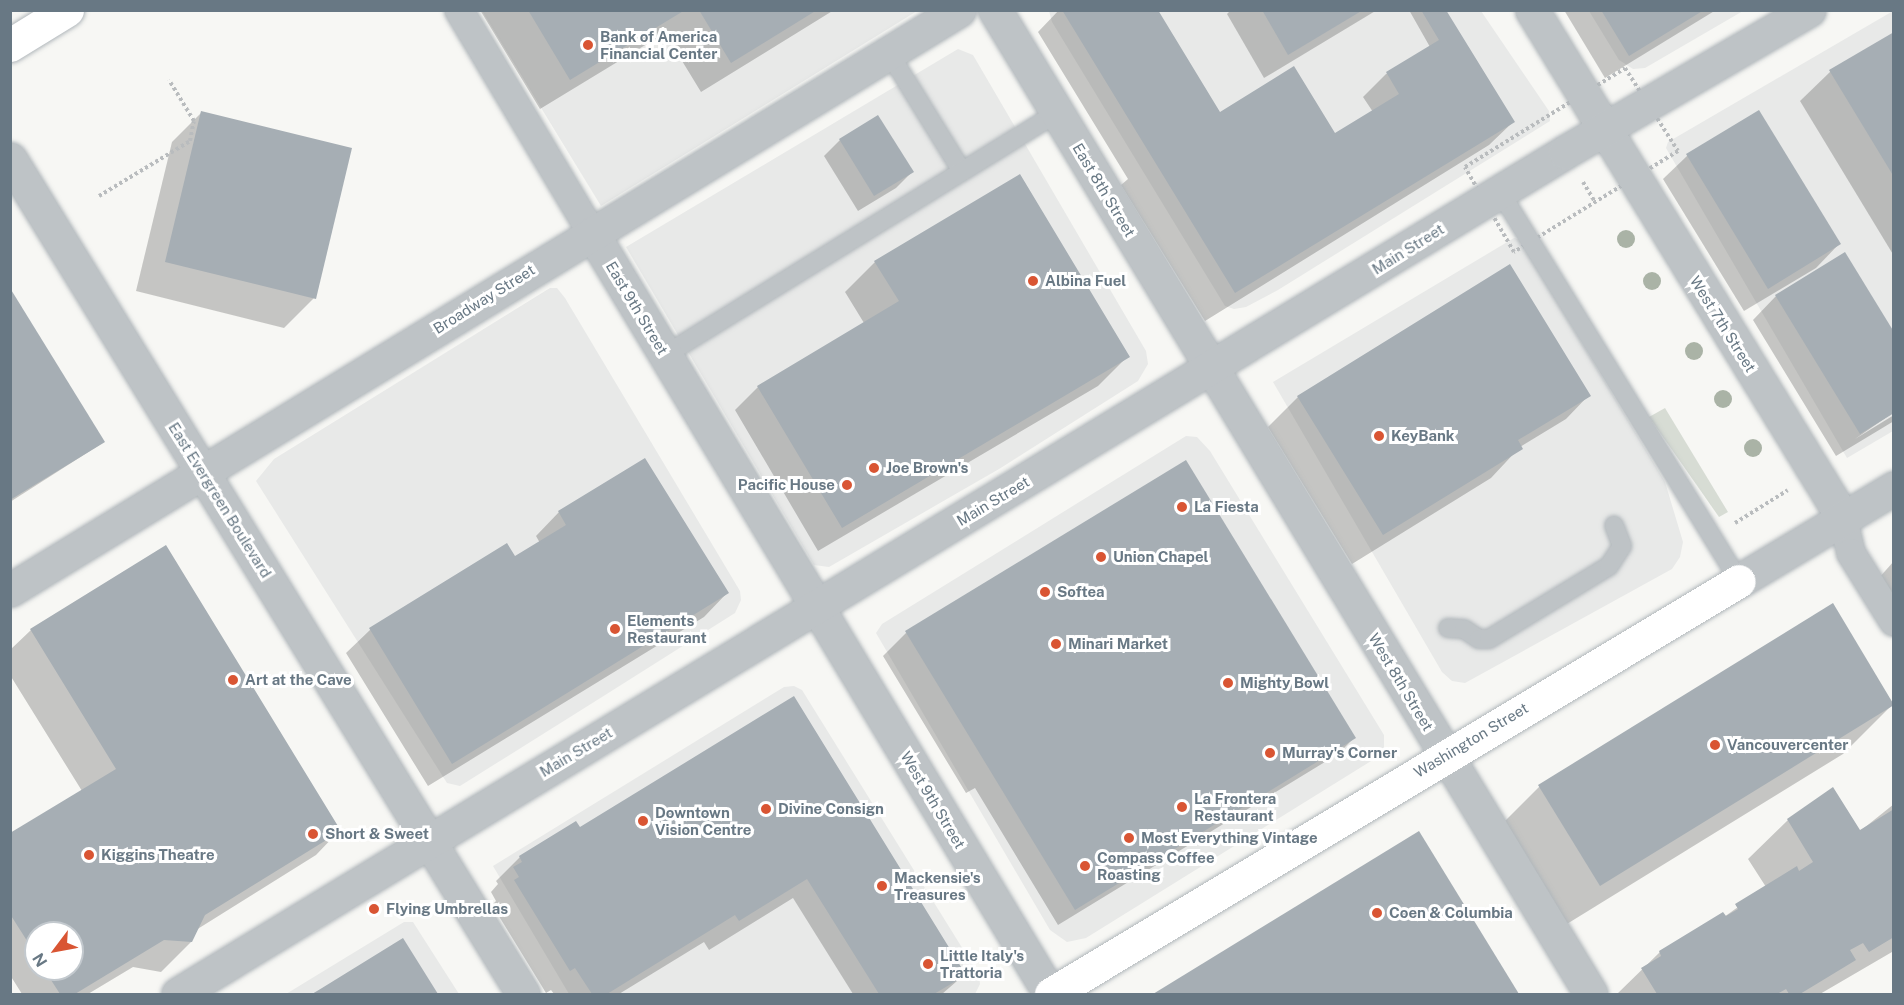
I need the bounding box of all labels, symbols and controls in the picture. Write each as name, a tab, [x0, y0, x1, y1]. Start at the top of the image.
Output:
place label: Bank of America Financial Center	[600, 27, 717, 62]
marker: Bank of America Financial Center	[581, 38, 595, 52]
street label: East 8th Street	[1069, 140, 1139, 240]
street label: Main Street	[1369, 220, 1447, 278]
street label: East 9th Street	[602, 258, 672, 358]
street label: Broadway Street	[430, 261, 538, 337]
place label: Albina Fuel	[1045, 272, 1126, 290]
street label: West 7th Street	[1686, 273, 1760, 375]
marker: Albina Fuel	[1026, 274, 1040, 288]
street label: East Evergreen Boulevard	[165, 419, 275, 581]
place label: KeyBank	[1391, 427, 1455, 445]
marker: KeyBank	[1372, 429, 1386, 443]
place label: Joe Brown's	[886, 459, 968, 477]
marker: Joe Brown's	[867, 461, 881, 475]
street label: Main Street	[953, 472, 1033, 530]
place label: Pacific House	[738, 476, 835, 494]
marker: Pacific House	[840, 478, 854, 492]
place label: La Fiesta	[1194, 498, 1259, 516]
marker: La Fiesta	[1175, 500, 1189, 514]
place label: Union Chapel	[1113, 548, 1208, 566]
marker: Union Chapel	[1094, 550, 1108, 564]
place label: Softea	[1057, 583, 1105, 601]
marker: Softea	[1038, 585, 1052, 599]
place label: Elements Restaurant	[627, 611, 707, 646]
marker: Elements Restaurant	[608, 622, 622, 636]
street label: West 8th Street	[1365, 630, 1437, 734]
place label: Minari Market	[1068, 635, 1168, 653]
marker: Minari Market	[1049, 637, 1063, 651]
place label: Art at the Cave	[245, 671, 352, 689]
marker: Art at the Cave	[226, 673, 240, 687]
place label: Mighty Bowl	[1240, 674, 1329, 692]
marker: Mighty Bowl	[1221, 676, 1235, 690]
street label: Washington Street	[1411, 699, 1531, 781]
street label: Main Street	[536, 723, 616, 781]
place label: Vancouvercenter	[1727, 736, 1849, 754]
marker: Vancouvercenter	[1708, 738, 1722, 752]
place label: Murray's Corner	[1282, 744, 1397, 762]
marker: Murray's Corner	[1263, 746, 1277, 760]
street label: West 9th Street	[897, 748, 969, 852]
place label: La Frontera Restaurant	[1194, 789, 1276, 824]
place label: Divine Consign	[778, 800, 884, 818]
marker: La Frontera Restaurant	[1175, 800, 1189, 814]
marker: Divine Consign	[759, 802, 773, 816]
place label: Downtown Vision Centre	[655, 803, 752, 838]
marker: Downtown Vision Centre	[636, 814, 650, 828]
place label: Short & Sweet	[325, 825, 429, 843]
marker: Short & Sweet	[306, 827, 320, 841]
place label: Most Everything Vintage	[1141, 829, 1318, 847]
marker: Most Everything Vintage	[1122, 831, 1136, 845]
place label: Kiggins Theatre	[101, 846, 215, 864]
marker: Kiggins Theatre	[82, 848, 96, 862]
place label: Compass Coffee Roasting	[1097, 848, 1215, 883]
marker: Compass Coffee Roasting	[1078, 859, 1092, 873]
place label: Mackensie's Treasures	[894, 868, 981, 903]
marker: Mackensie's Treasures	[875, 879, 889, 893]
place label: Flying Umbrellas	[386, 900, 508, 918]
marker: Flying Umbrellas	[367, 902, 381, 916]
place label: Coen & Columbia	[1389, 904, 1513, 922]
marker: Coen & Columbia	[1370, 906, 1384, 920]
north arrow	[24, 921, 84, 981]
place label: Little Italy's Trattoria	[940, 946, 1024, 981]
text: N	[29, 949, 51, 970]
marker: Little Italy's Trattoria	[921, 957, 935, 971]

